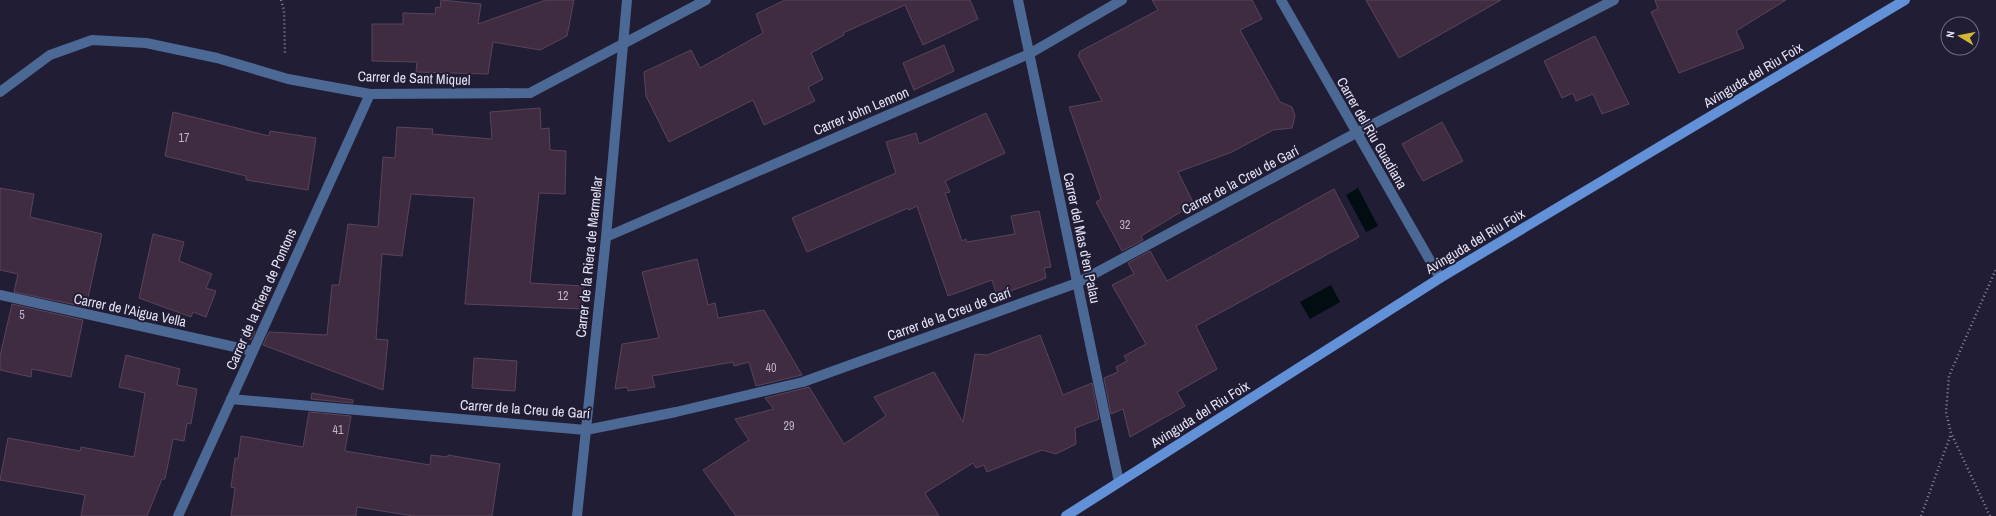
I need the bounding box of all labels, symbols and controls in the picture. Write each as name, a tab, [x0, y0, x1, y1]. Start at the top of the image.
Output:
north arrow	[1940, 16, 1980, 56]
text: N	[1943, 30, 1958, 39]
street label: Avinguda del Riu Foix	[1699, 38, 1806, 112]
street label: Carrer de Sant Miquel	[357, 67, 471, 89]
street label: Carrer del Riu Guadiana	[1333, 74, 1412, 192]
street label: Carrer John Lennon	[810, 83, 912, 139]
house number: 17	[179, 130, 190, 146]
street label: Carrer de la Creu de Garí	[1178, 141, 1302, 219]
street label: Carrer del Mas d'en Palau	[1059, 171, 1105, 305]
street label: Carrer de la Riera de Marmellar	[572, 175, 606, 339]
street label: Avinguda del Riu Foix	[1421, 204, 1528, 278]
house number: 32	[1120, 217, 1130, 233]
street label: Carrer de la Riera de Pontons	[222, 225, 300, 373]
street label: Carrer de la Creu de Garí	[885, 283, 1014, 345]
house number: 12	[558, 288, 568, 304]
street label: Carrer de l'Aigua Vella	[72, 289, 188, 331]
house number: 5	[19, 307, 25, 323]
house number: 40	[766, 360, 776, 376]
street label: Avinguda del Riu Foix	[1147, 376, 1253, 452]
street label: Carrer de la Creu de Garí	[459, 395, 591, 423]
house number: 29	[784, 418, 794, 434]
house number: 41	[333, 422, 344, 438]

